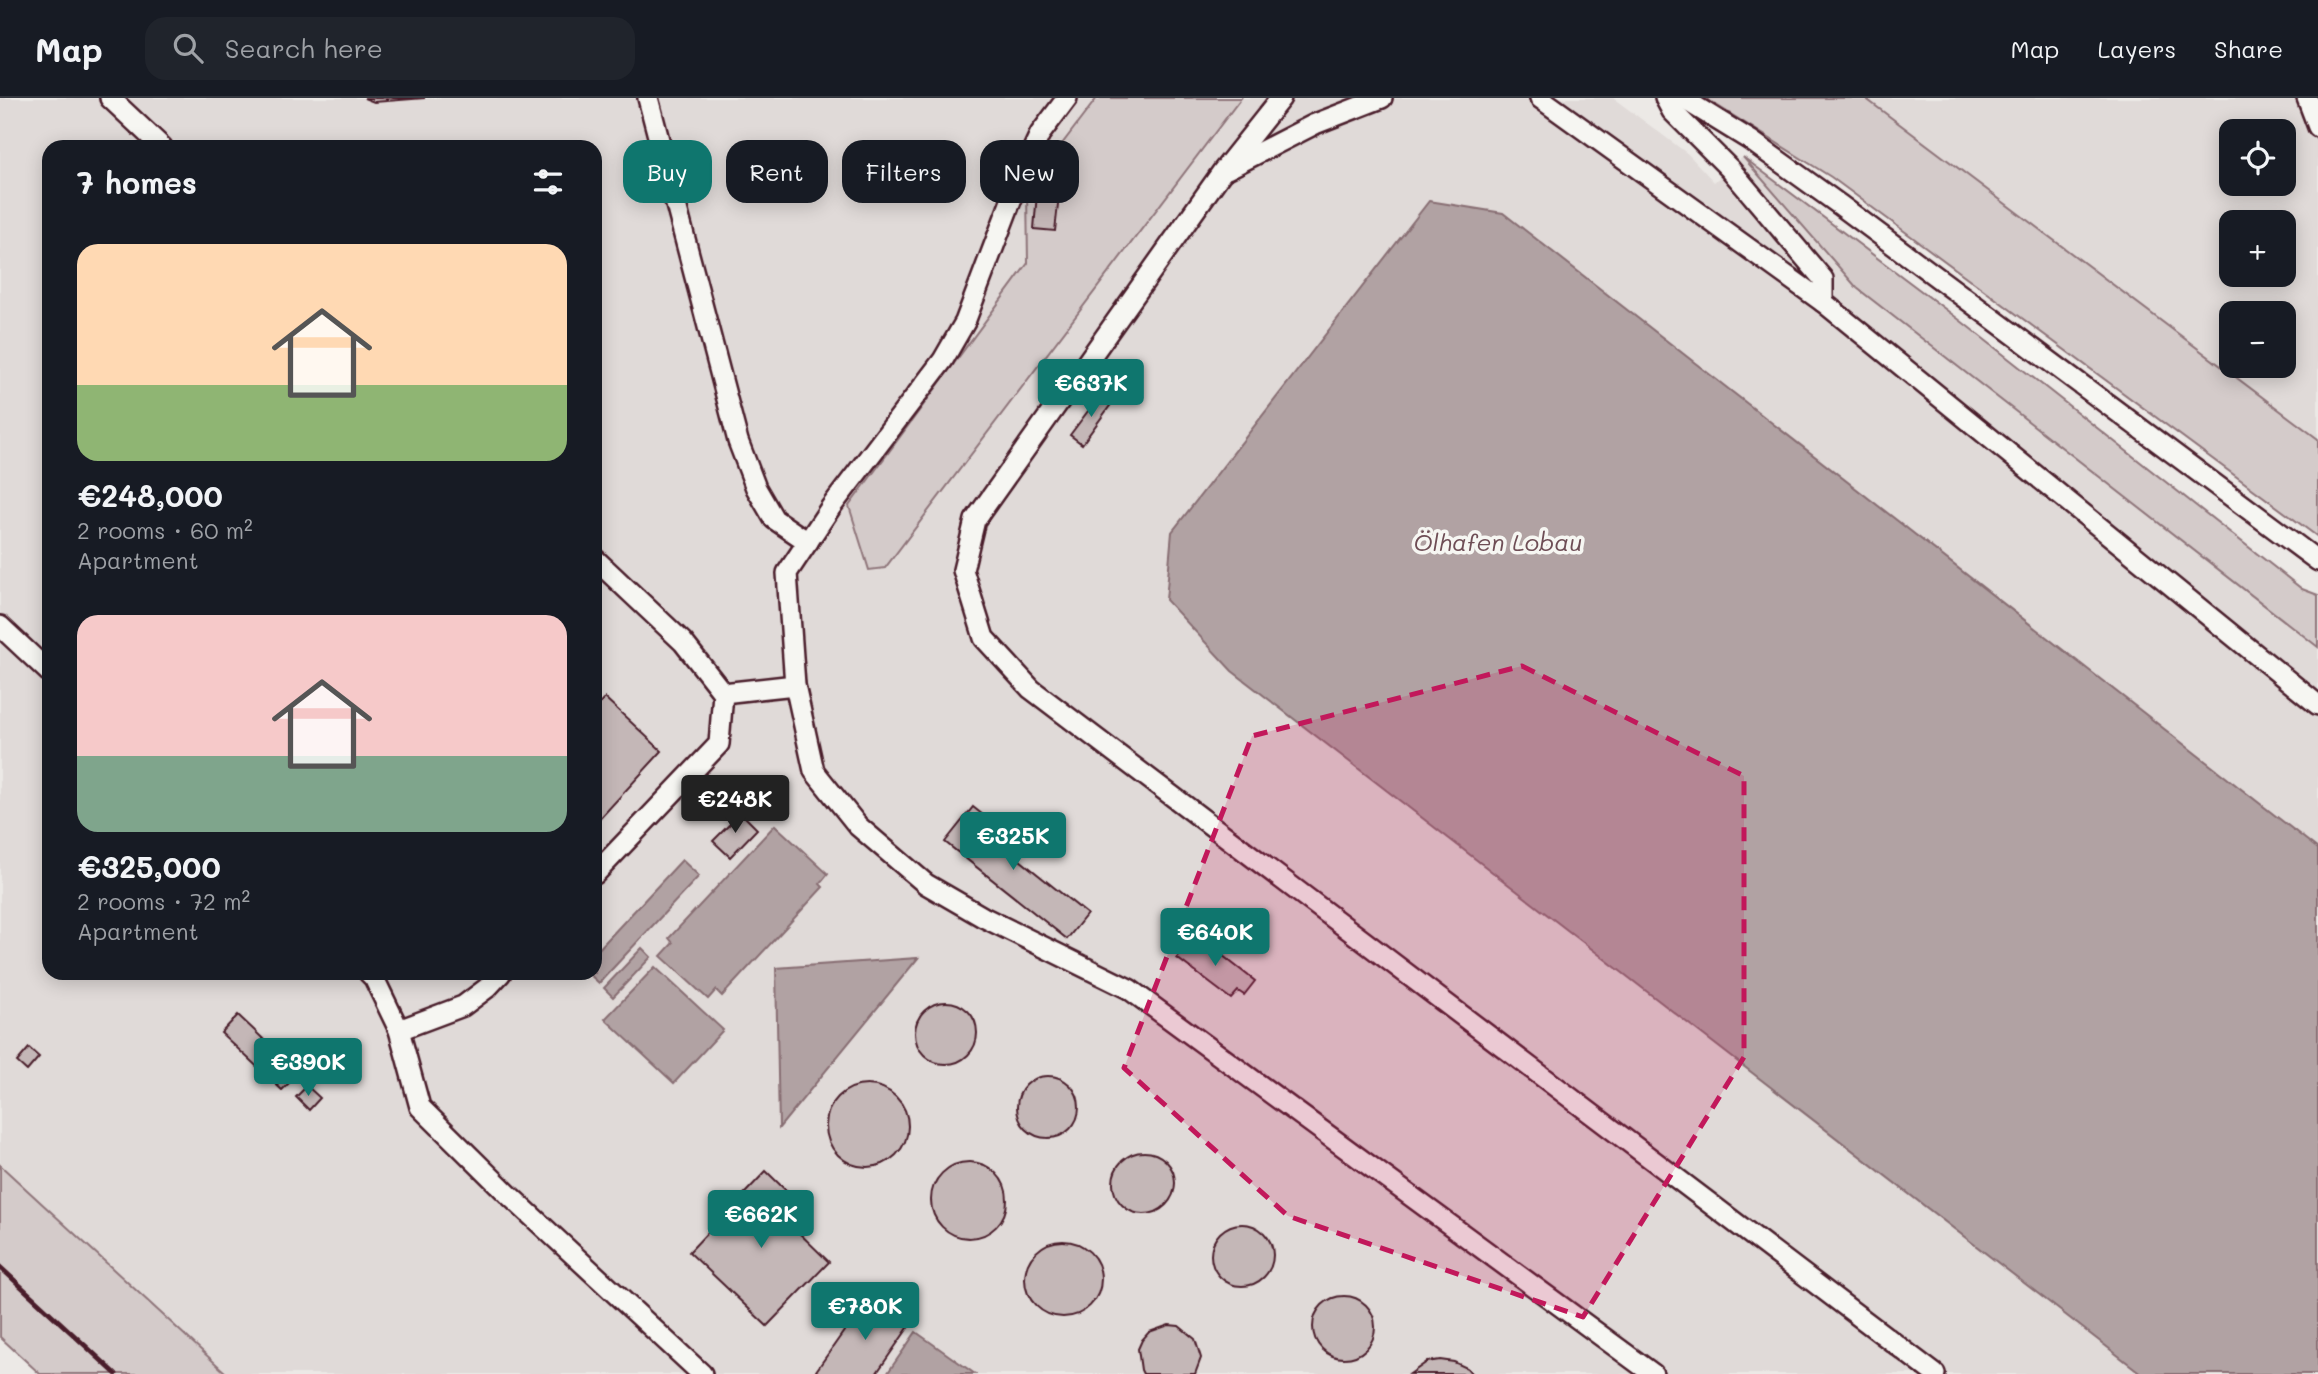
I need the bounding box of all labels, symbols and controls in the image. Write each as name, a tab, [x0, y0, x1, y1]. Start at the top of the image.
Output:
search box	[145, 17, 635, 80]
text: Map	[35, 27, 103, 70]
icon: search	[169, 29, 207, 67]
text: Search here	[225, 31, 383, 65]
text: Map	[2011, 33, 2059, 64]
text: Layers	[2097, 33, 2176, 64]
text: Share	[2214, 33, 2283, 64]
map controls	[2219, 119, 2296, 378]
button: locate	[2219, 119, 2296, 196]
chip: Buy	[623, 140, 712, 203]
chip: Rent	[726, 140, 828, 203]
chip: Filters	[842, 140, 966, 203]
chip: New	[980, 140, 1079, 203]
text: 7 homes	[77, 162, 197, 202]
icon: filters	[529, 163, 567, 201]
button: +	[2219, 210, 2296, 287]
icon: home	[259, 290, 385, 416]
button: −	[2219, 301, 2296, 378]
pin: €637K	[1042, 360, 1140, 419]
text: €637K	[1054, 367, 1128, 397]
text: €248,000	[77, 475, 223, 515]
text: 2 rooms · 60 m²	[77, 515, 253, 545]
water label: Ölhafen Lobau	[1414, 526, 1582, 557]
text: Apartment	[77, 545, 199, 575]
icon: home	[259, 661, 385, 787]
pin: €248K	[686, 776, 784, 835]
text: €248K	[697, 783, 773, 813]
pin: €325K	[964, 812, 1062, 872]
text: €325K	[976, 820, 1050, 850]
text: €325,000	[77, 846, 221, 886]
text: 2 rooms · 72 m²	[77, 886, 250, 916]
pin: €640K	[1166, 908, 1264, 968]
text: Apartment	[77, 916, 199, 946]
text: €640K	[1176, 916, 1254, 946]
pin: €390K	[259, 1038, 357, 1098]
text: €390K	[270, 1046, 346, 1076]
pin: €662K	[712, 1190, 810, 1250]
text: €662K	[724, 1198, 798, 1228]
pin: €780K	[816, 1282, 914, 1342]
text: €780K	[827, 1290, 903, 1320]

